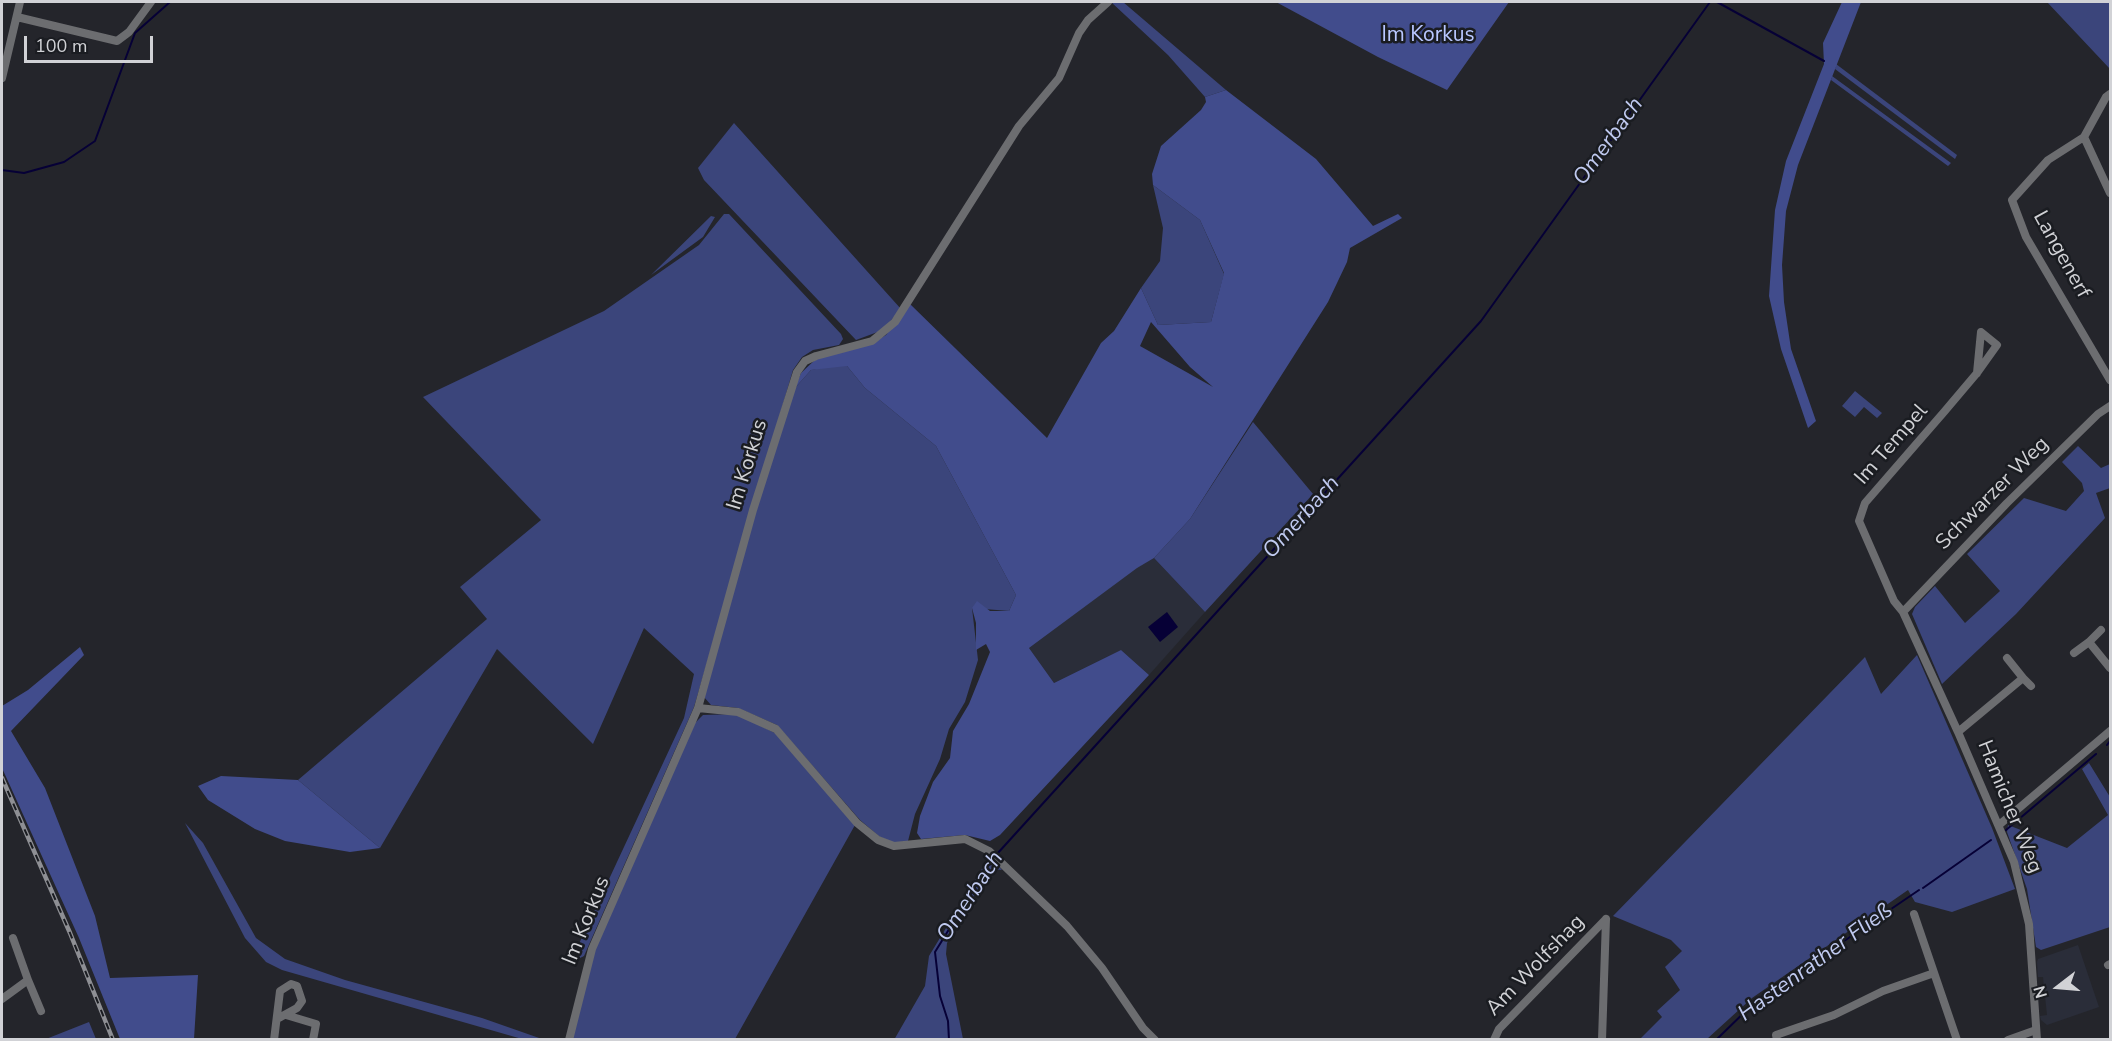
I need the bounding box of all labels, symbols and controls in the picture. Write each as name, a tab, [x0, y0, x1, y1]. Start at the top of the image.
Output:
park label: Im Korkus	[1381, 23, 1475, 49]
scale bar	[27, 24, 156, 62]
text: 100 m	[35, 34, 87, 58]
water label: Omerbach	[1568, 93, 1650, 191]
street label: Langenerf	[2027, 207, 2095, 303]
street label: Im Tempel	[1850, 400, 1934, 490]
street label: Im Korkus	[722, 417, 774, 513]
street label: Schwarzer Weg	[1931, 432, 2055, 556]
water label: Omerbach	[1258, 471, 1346, 565]
street label: Hamicher Weg	[1971, 737, 2047, 877]
water label: Omerbach	[932, 847, 1010, 947]
street label: Im Korkus	[558, 873, 616, 969]
water label: Hastenrather Fließ	[1734, 898, 1898, 1028]
street label: Am Wolfshag	[1482, 910, 1590, 1022]
north arrow	[2028, 957, 2088, 1017]
text: N	[2028, 983, 2053, 1001]

